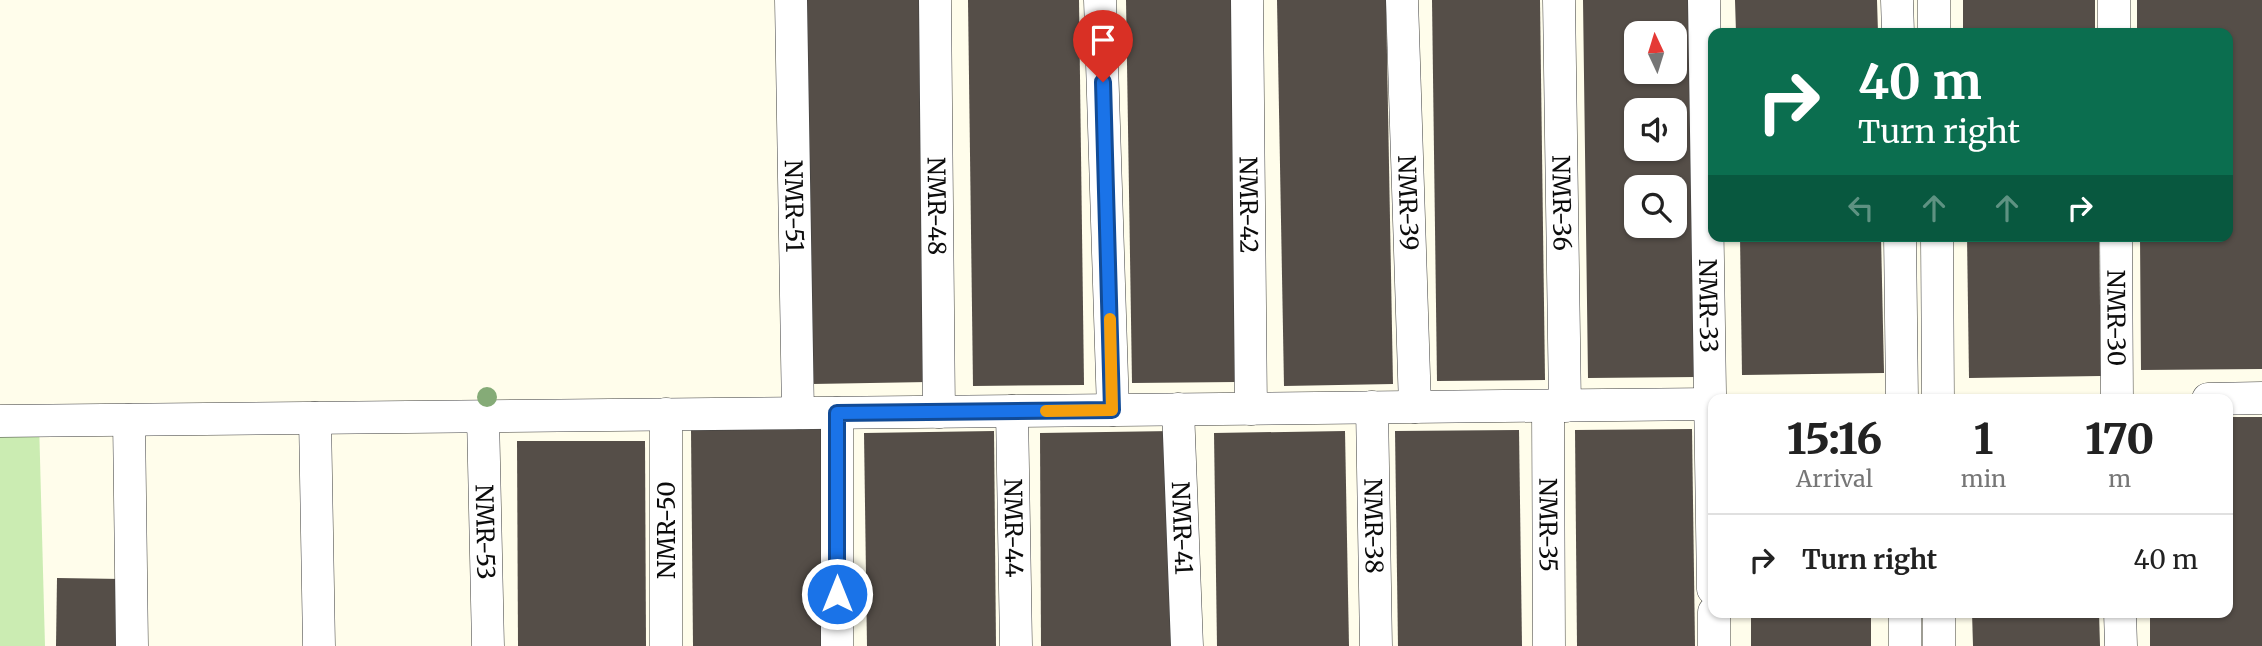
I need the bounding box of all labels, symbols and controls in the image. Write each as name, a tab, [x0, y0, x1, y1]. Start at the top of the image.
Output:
pin	[1073, 10, 1133, 82]
icon: arrive	[1084, 21, 1122, 59]
north arrow	[1624, 21, 1687, 84]
map controls	[1624, 21, 1687, 238]
text: 40 m	[1858, 51, 1982, 112]
icon: right	[1743, 56, 1834, 147]
button: sound	[1624, 98, 1687, 161]
text: Turn right	[1858, 112, 2020, 152]
street label: NMR-39	[1391, 155, 1425, 251]
street label: NMR-36	[1546, 155, 1578, 251]
street label: NMR-42	[1233, 156, 1265, 254]
street label: NMR-48	[921, 157, 953, 255]
street label: NMR-51	[778, 160, 811, 253]
button: search	[1624, 175, 1687, 238]
icon: left	[1842, 189, 1880, 227]
icon: ahead	[1915, 189, 1953, 227]
icon: ahead	[1988, 189, 2026, 227]
icon: right	[2061, 189, 2099, 227]
street label: NMR-33	[1692, 259, 1725, 353]
street label: NMR-30	[2101, 270, 2132, 366]
text: 15:16	[1787, 413, 1882, 465]
text: 1	[1974, 413, 1993, 465]
text: 170	[2085, 413, 2154, 465]
text: Arrival	[1796, 464, 1873, 493]
text: min	[1961, 464, 2006, 493]
text: m	[2108, 464, 2131, 493]
street label: NMR-44	[998, 478, 1030, 578]
street label: NMR-38	[1358, 478, 1390, 574]
street label: NMR-35	[1533, 478, 1564, 572]
street label: NMR-50	[651, 481, 682, 579]
street label: NMR-41	[1165, 481, 1200, 575]
street label: NMR-53	[469, 484, 502, 580]
icon: right	[1743, 541, 1781, 579]
text: Turn right	[1802, 543, 1937, 576]
text: 40 m	[2134, 543, 2198, 576]
position arrow	[800, 557, 874, 631]

